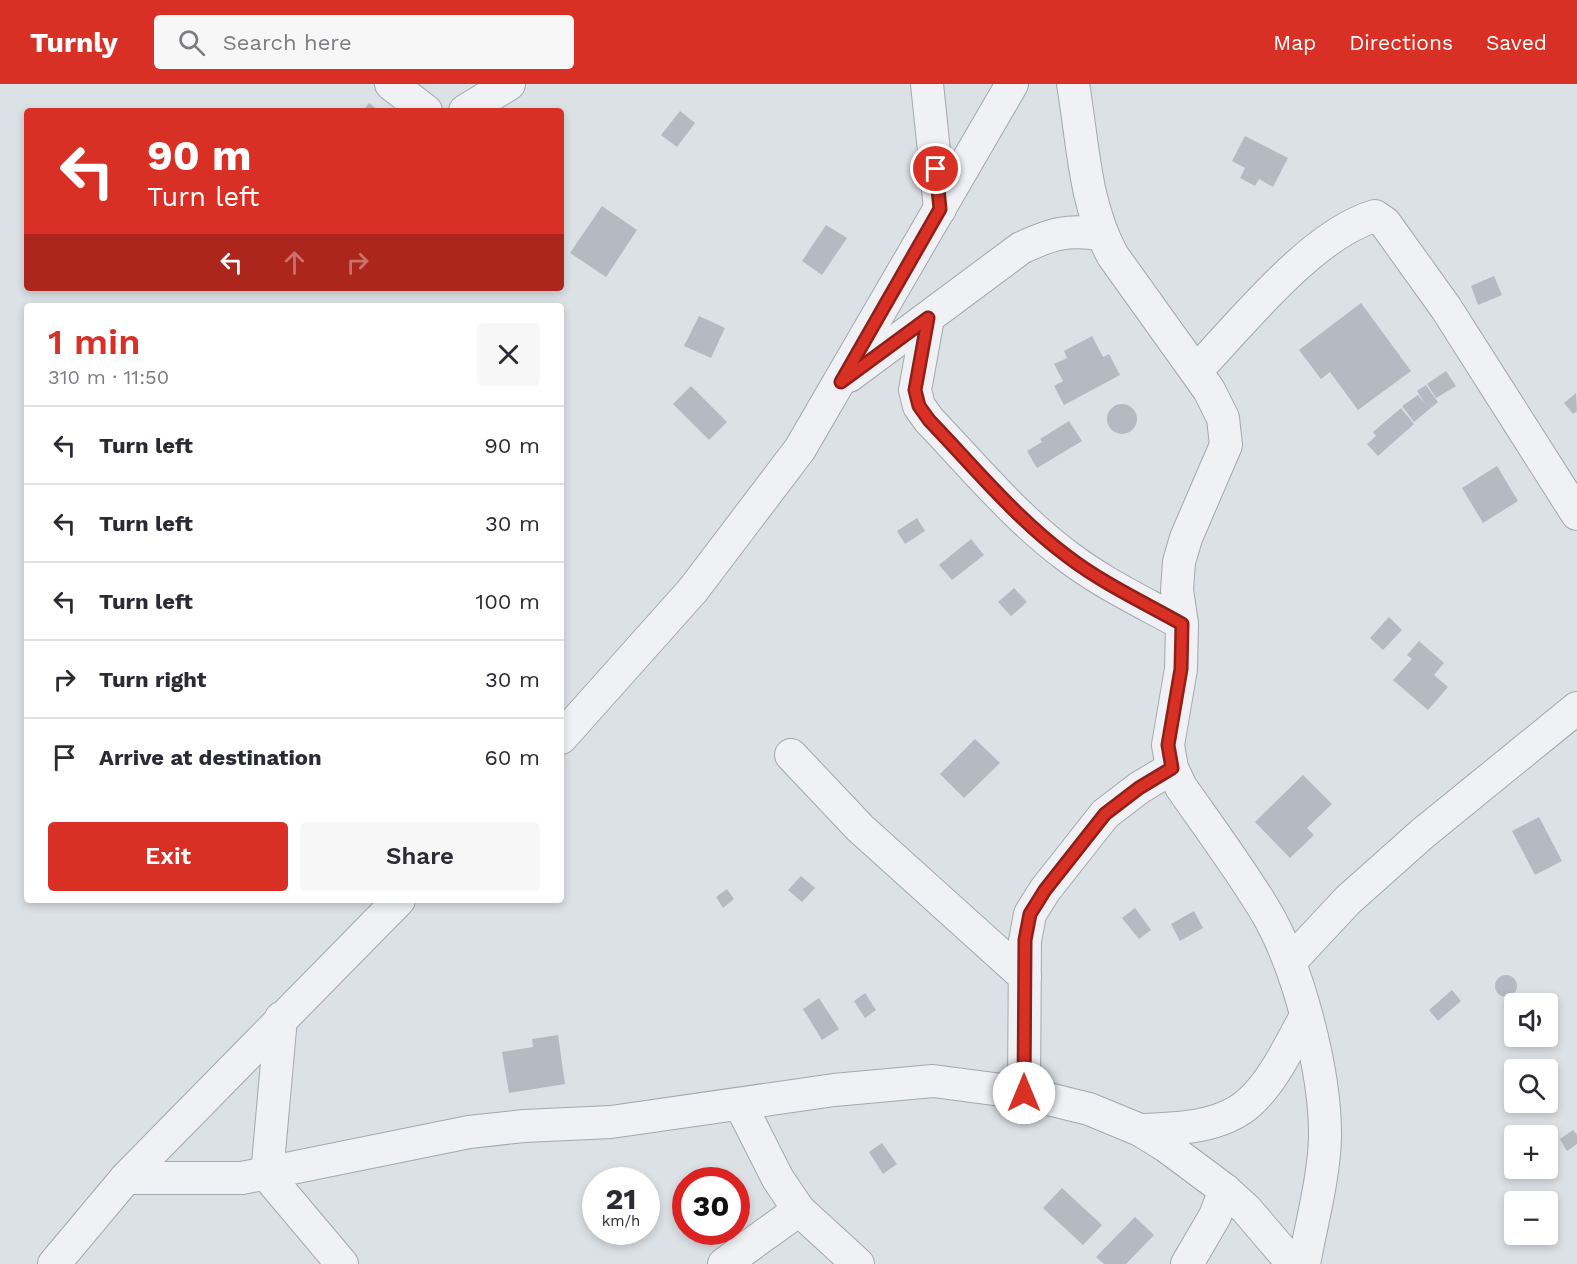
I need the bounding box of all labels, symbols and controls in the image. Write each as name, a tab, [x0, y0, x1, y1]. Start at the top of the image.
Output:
search box	[154, 15, 574, 69]
text: Turnly	[30, 26, 118, 59]
icon: search	[175, 26, 208, 59]
text: Search here	[223, 30, 352, 55]
text: Map	[1273, 30, 1316, 55]
text: Directions	[1349, 30, 1453, 55]
text: Saved	[1486, 30, 1547, 55]
text: 90 m	[147, 131, 251, 180]
icon: left	[48, 132, 126, 210]
pin	[910, 143, 961, 194]
icon: arrive	[919, 152, 952, 185]
text: Turn left	[147, 181, 259, 213]
icon: left	[215, 246, 248, 279]
icon: ahead	[278, 246, 311, 279]
icon: right	[341, 246, 374, 279]
text: 1 min	[48, 321, 140, 363]
button: close	[477, 323, 540, 386]
text: 310 m · 11:50	[48, 365, 169, 389]
icon: left	[48, 429, 81, 462]
text: Turn left	[99, 433, 193, 458]
text: 90 m	[484, 433, 540, 458]
icon: left	[48, 507, 81, 540]
text: Turn left	[99, 511, 193, 536]
text: 30 m	[485, 511, 540, 536]
icon: left	[48, 585, 81, 618]
text: Turn left	[99, 589, 193, 614]
text: 100 m	[476, 589, 540, 614]
icon: right	[48, 663, 81, 696]
text: Turn right	[99, 667, 206, 692]
text: 30 m	[485, 667, 540, 692]
icon: arrive	[48, 741, 81, 774]
text: Arrive at destination	[99, 745, 322, 770]
text: 60 m	[484, 745, 540, 770]
button: Exit	[48, 822, 288, 891]
button: Share	[300, 822, 540, 891]
map controls	[1504, 993, 1558, 1245]
button: sound	[1504, 993, 1558, 1047]
button: search	[1504, 1059, 1558, 1113]
position arrow	[992, 1061, 1056, 1125]
button: +	[1504, 1125, 1558, 1179]
speed limit sign: 30	[672, 1167, 750, 1245]
text: 21	[606, 1181, 636, 1216]
button: −	[1504, 1191, 1558, 1245]
text: km/h	[602, 1212, 640, 1230]

